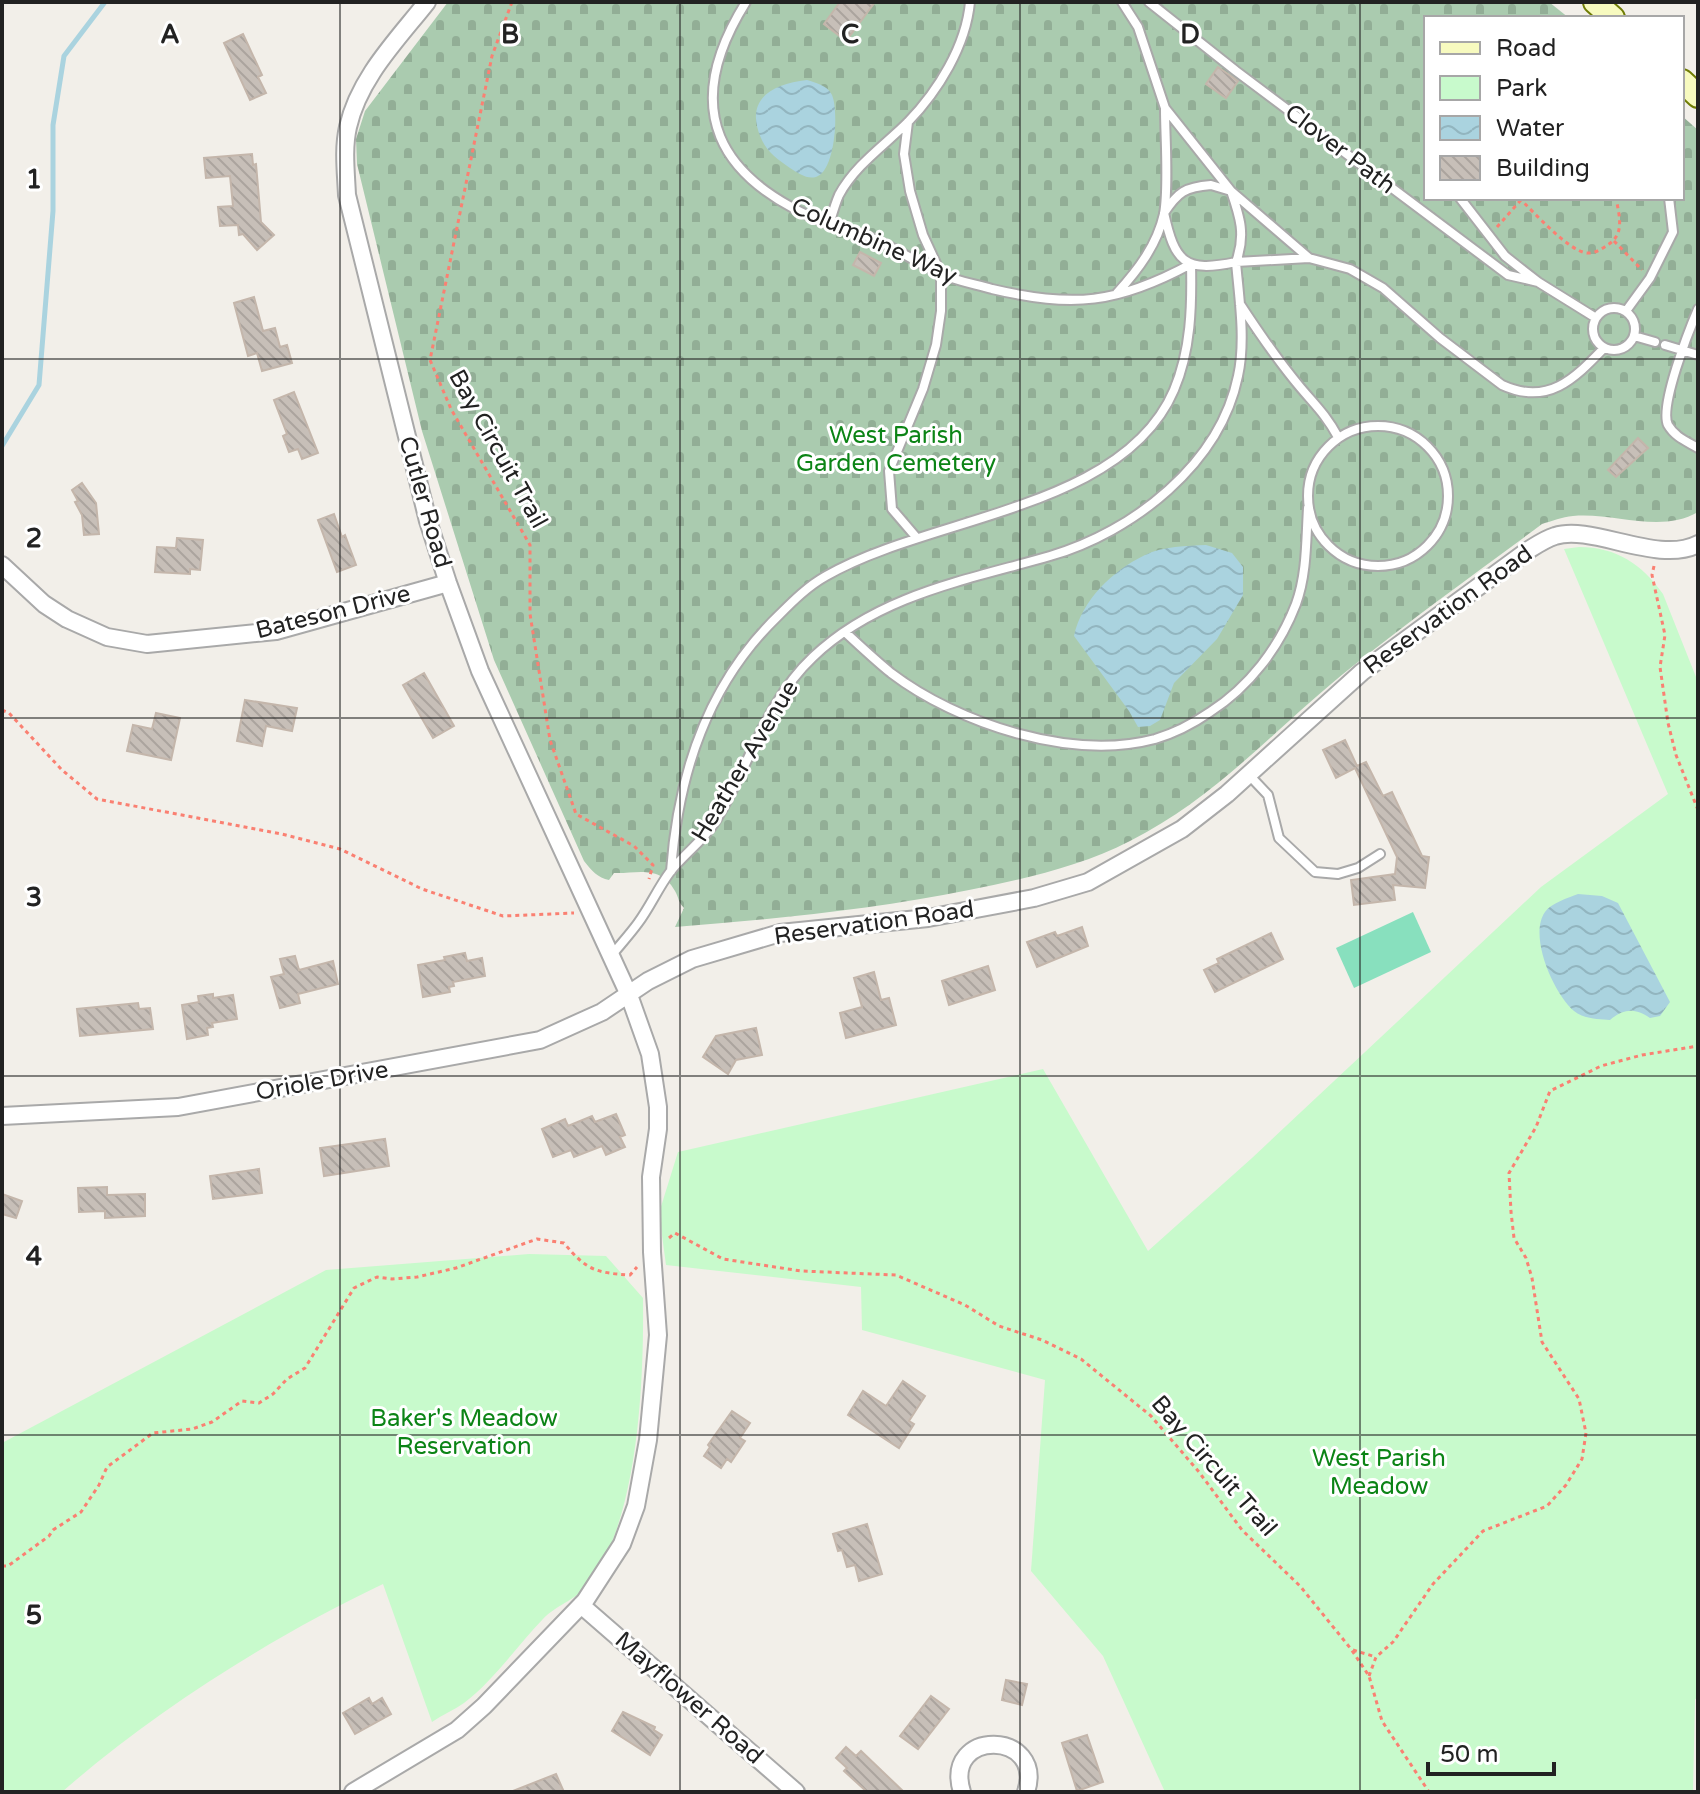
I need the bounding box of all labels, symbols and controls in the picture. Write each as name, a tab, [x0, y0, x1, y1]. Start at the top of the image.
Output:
legend	[1424, 16, 1684, 200]
text: A	[160, 19, 180, 50]
text: B	[501, 19, 519, 50]
text: C	[841, 19, 859, 50]
text: D	[1180, 19, 1200, 50]
text: Road	[1496, 34, 1556, 63]
text: Park	[1496, 74, 1547, 103]
street label: Clover Path	[1279, 98, 1401, 200]
text: Water	[1496, 114, 1565, 143]
text: Building	[1496, 154, 1590, 183]
text: 1	[26, 164, 42, 195]
street label: Columbine Way	[787, 191, 962, 291]
street label: Bay Circuit Trail	[442, 365, 554, 533]
park label: West Parish Garden Cemetery	[796, 421, 996, 478]
street label: Cutler Road	[392, 433, 458, 571]
text: 2	[26, 523, 42, 554]
street label: Reservation Road	[1358, 539, 1538, 681]
street label: Bateson Drive	[253, 579, 413, 645]
street label: Heather Avenue	[685, 675, 805, 847]
text: 3	[26, 882, 42, 913]
street label: Reservation Road	[772, 895, 976, 951]
street label: Oriole Drive	[254, 1055, 390, 1107]
text: 4	[26, 1241, 42, 1272]
street label: Bay Circuit Trail	[1145, 1390, 1283, 1542]
park label: Baker's Meadow Reservation	[370, 1404, 558, 1461]
park label: West Parish Meadow	[1312, 1444, 1446, 1501]
text: 5	[26, 1600, 42, 1631]
street label: Mayflower Road	[609, 1626, 769, 1770]
scale bar	[1428, 1726, 1554, 1776]
text: 50 m	[1440, 1740, 1498, 1769]

